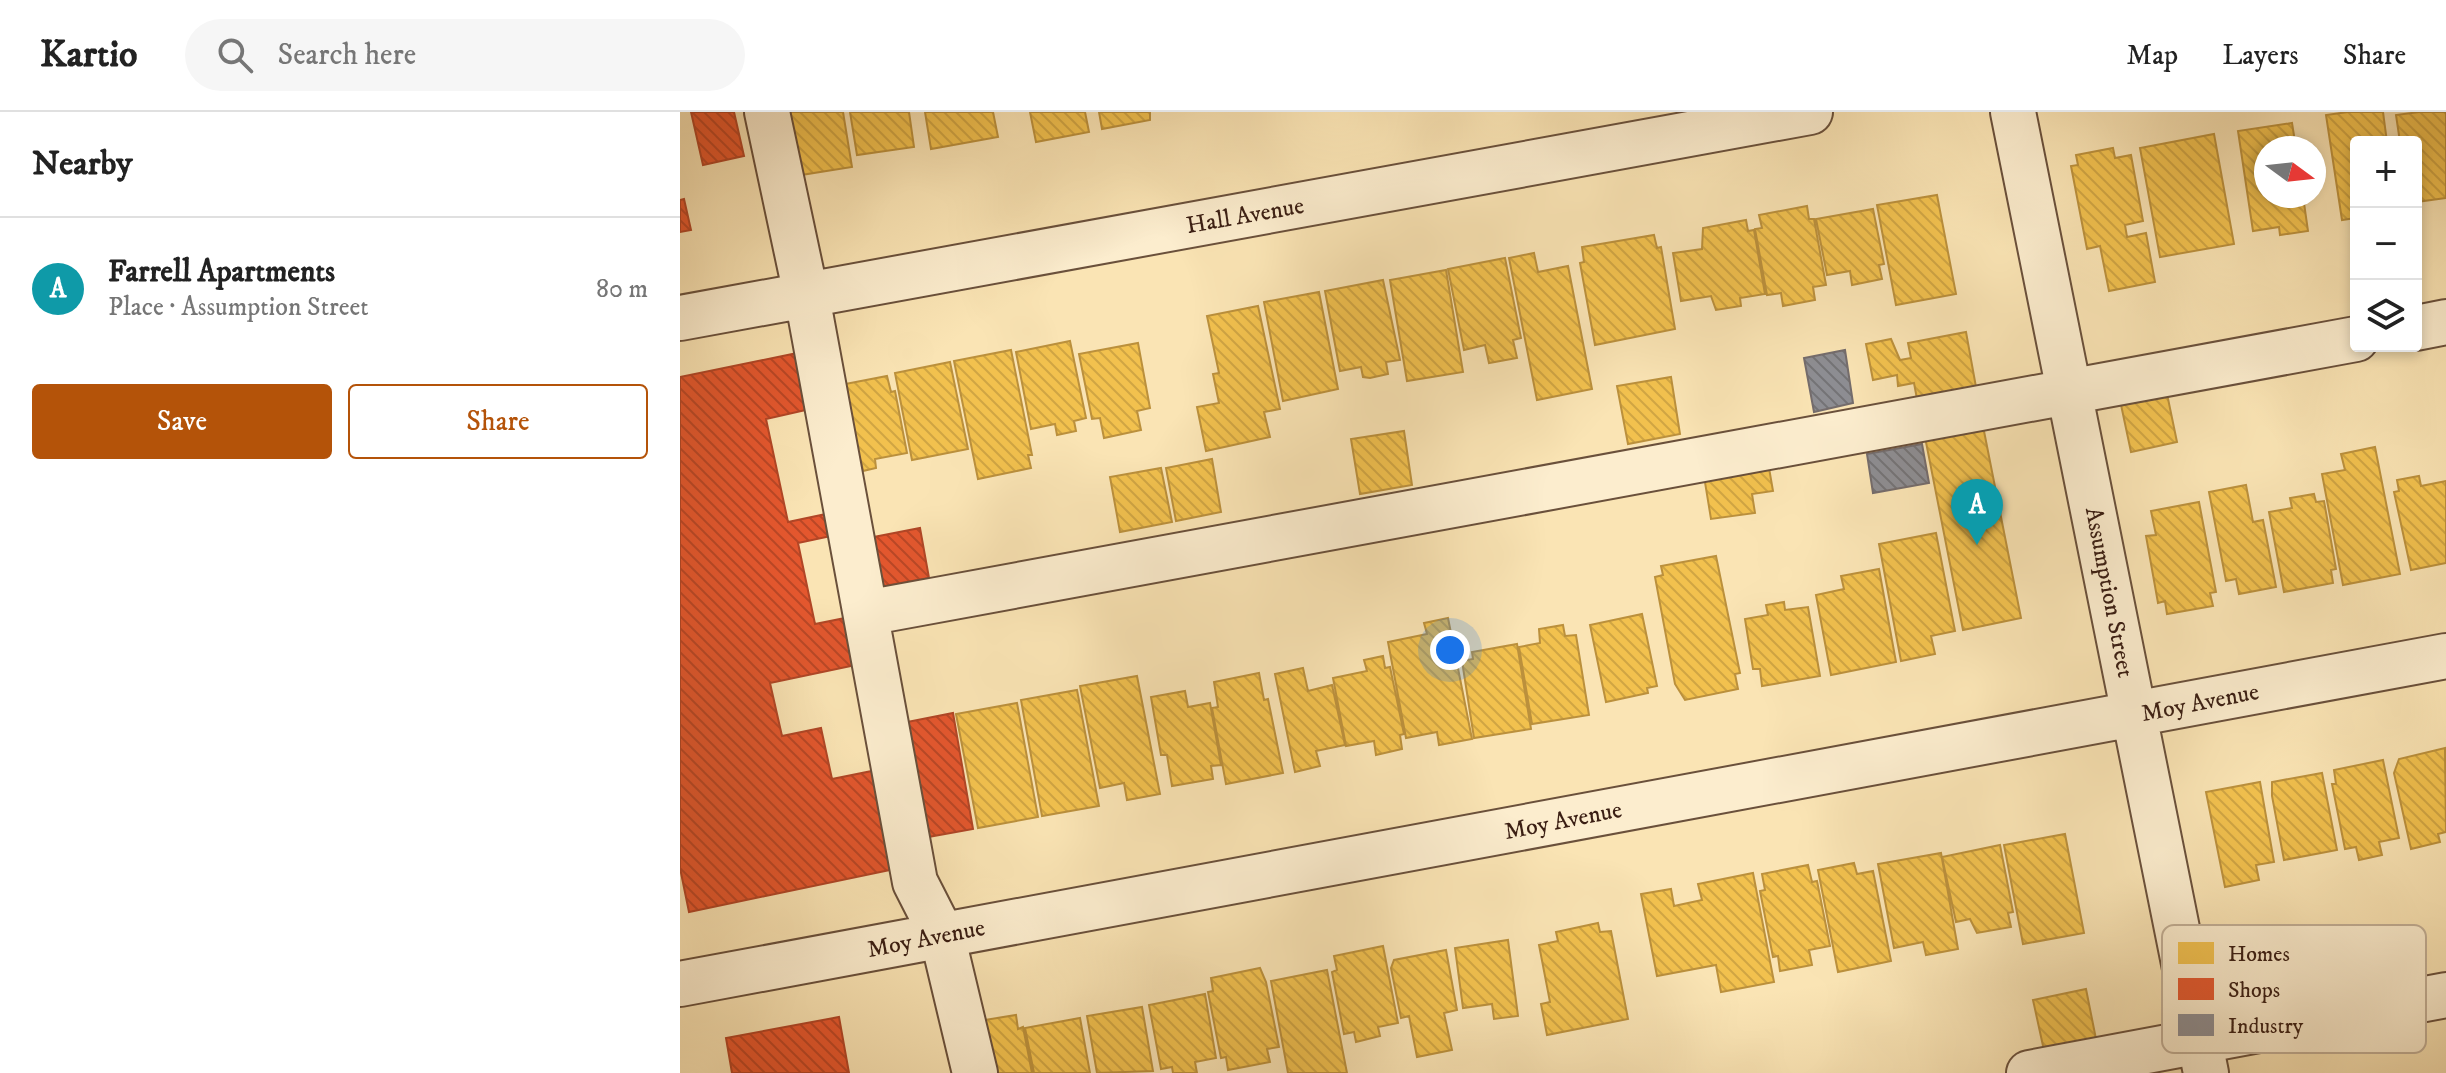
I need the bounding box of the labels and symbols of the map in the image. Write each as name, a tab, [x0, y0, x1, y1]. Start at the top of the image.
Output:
north arrow	[2254, 136, 2326, 208]
street label: Hall Avenue	[1184, 191, 1306, 241]
pin: A	[1951, 479, 2003, 545]
street label: Assumption Street	[2078, 504, 2140, 680]
your location	[1430, 630, 1470, 670]
street label: Moy Avenue	[2139, 677, 2262, 729]
street label: Moy Avenue	[1502, 795, 1625, 847]
street label: Moy Avenue	[865, 913, 988, 965]
legend	[2162, 925, 2426, 1053]
text: Homes	[2228, 941, 2290, 968]
text: Shops	[2228, 977, 2280, 1004]
text: Industry	[2228, 1013, 2304, 1040]

